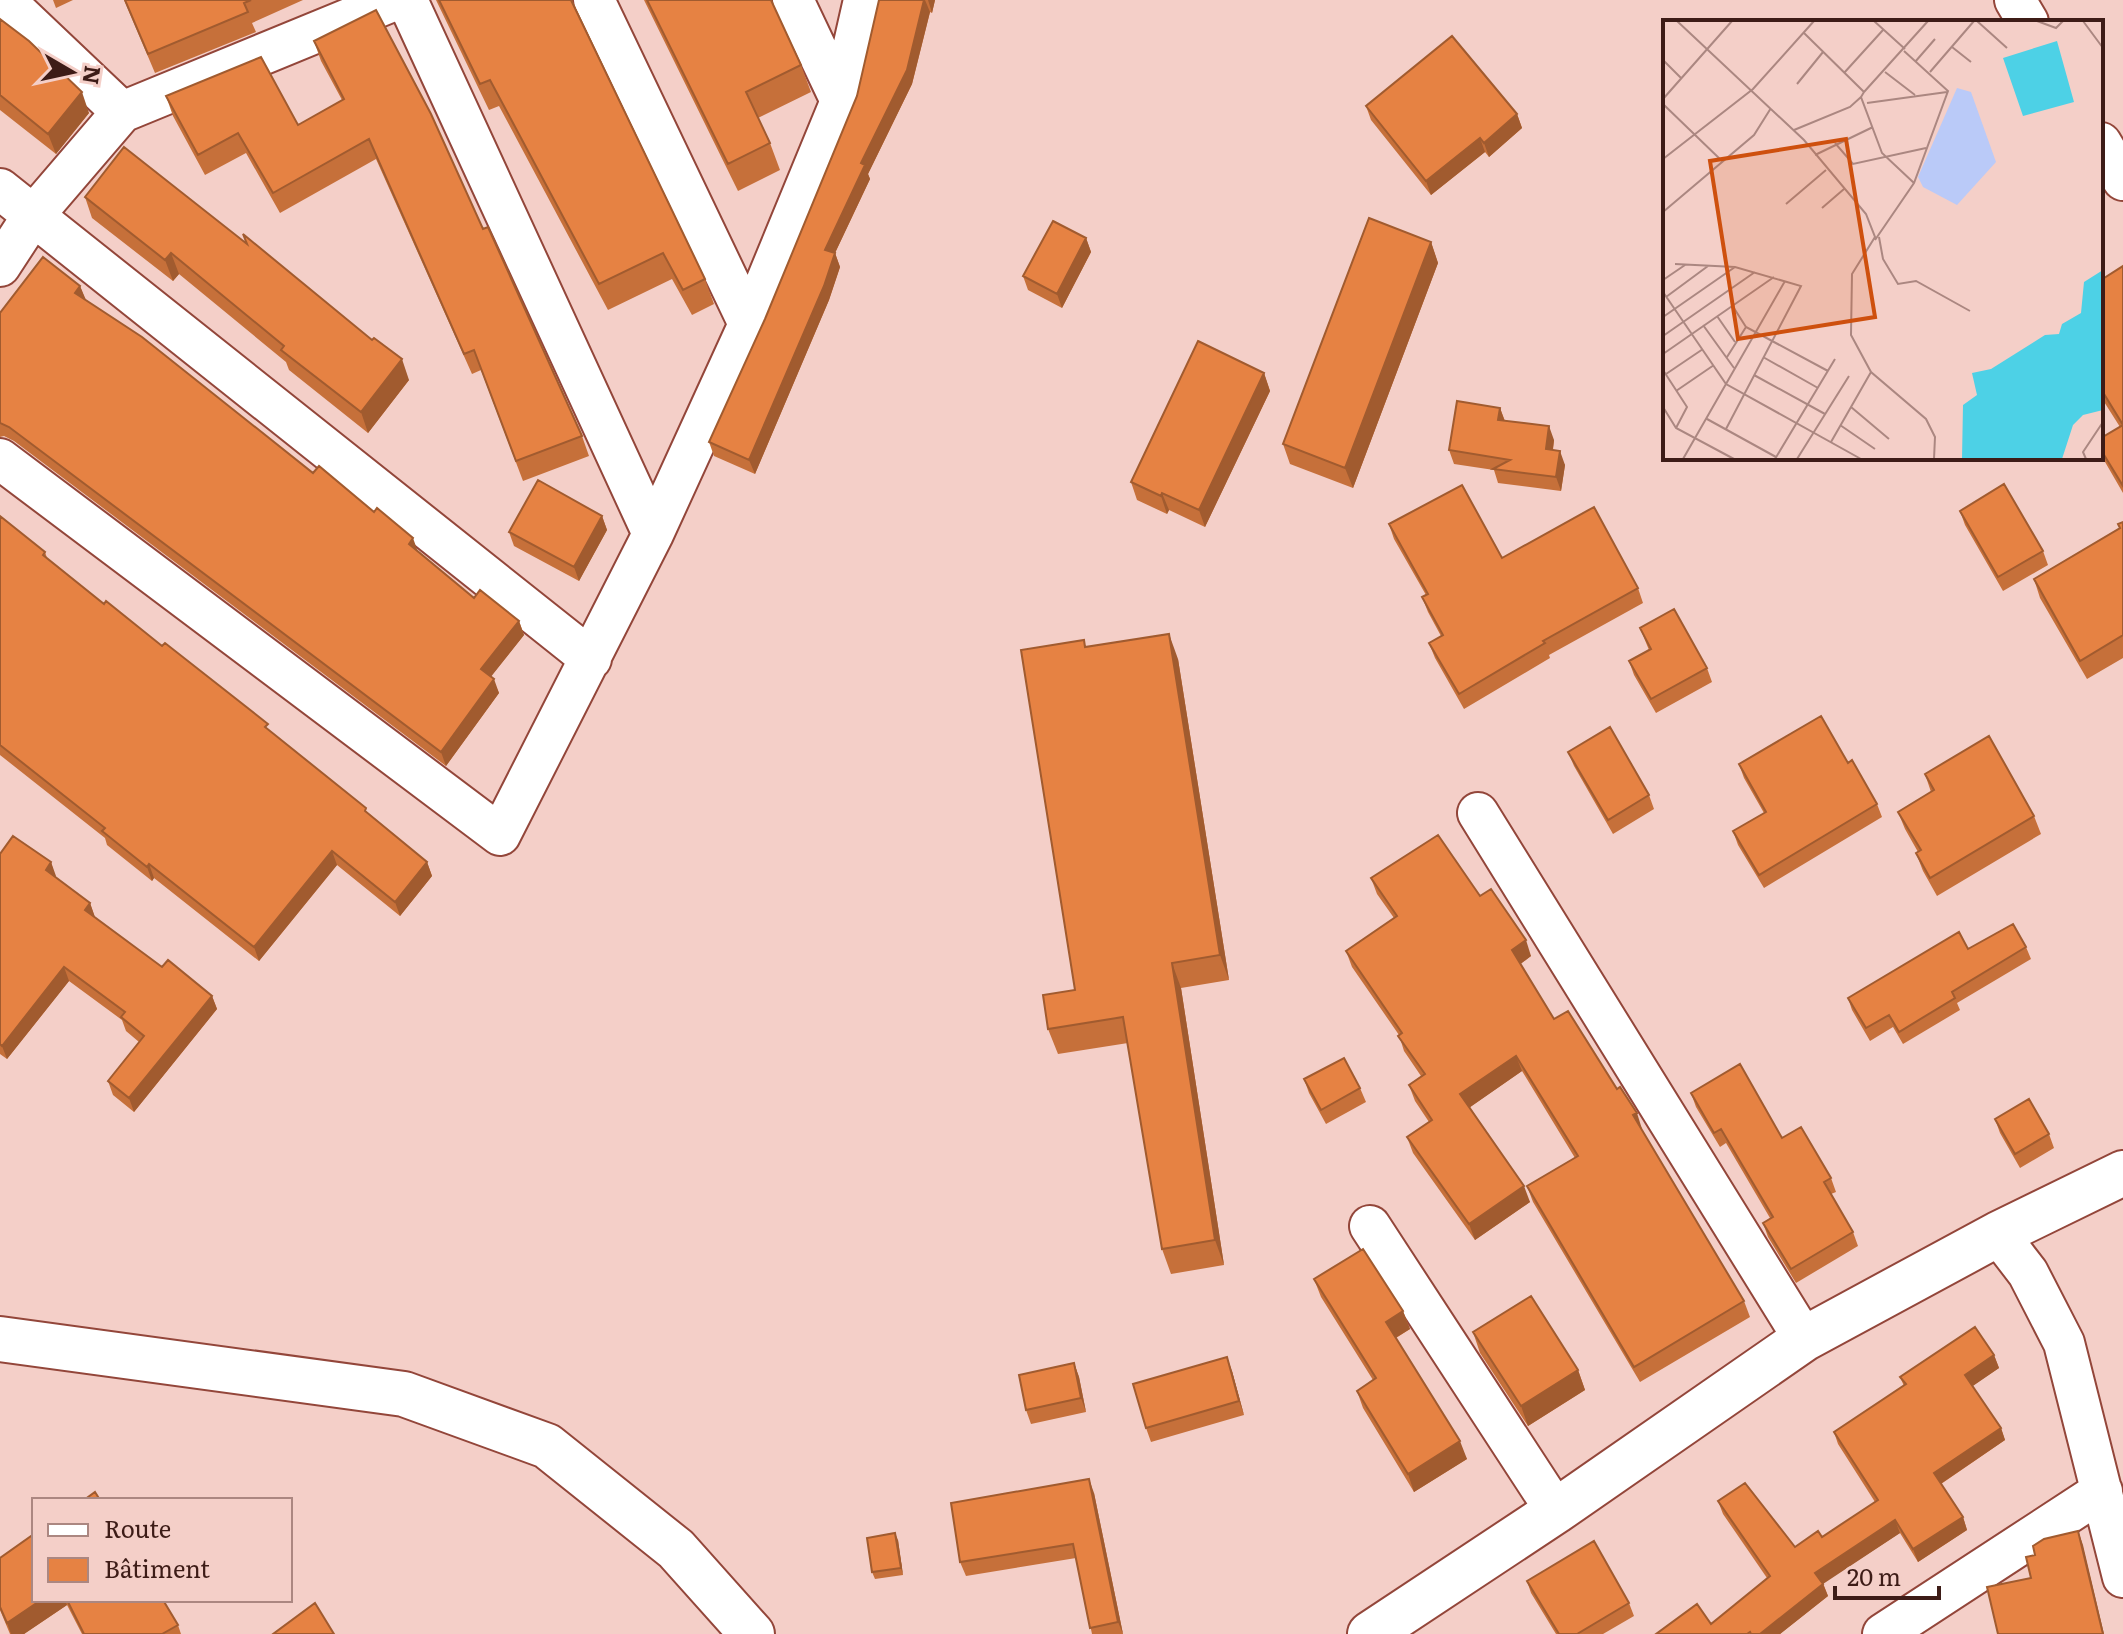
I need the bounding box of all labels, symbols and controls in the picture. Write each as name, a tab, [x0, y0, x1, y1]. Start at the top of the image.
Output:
inset map	[1663, 20, 2103, 460]
north arrow	[32, 32, 112, 112]
text: N	[75, 64, 111, 87]
legend	[32, 1498, 292, 1602]
text: Route	[104, 1510, 171, 1545]
text: Bâtiment	[104, 1550, 210, 1585]
scale bar	[1835, 1550, 1939, 1600]
text: 20 m	[1847, 1558, 1901, 1593]

